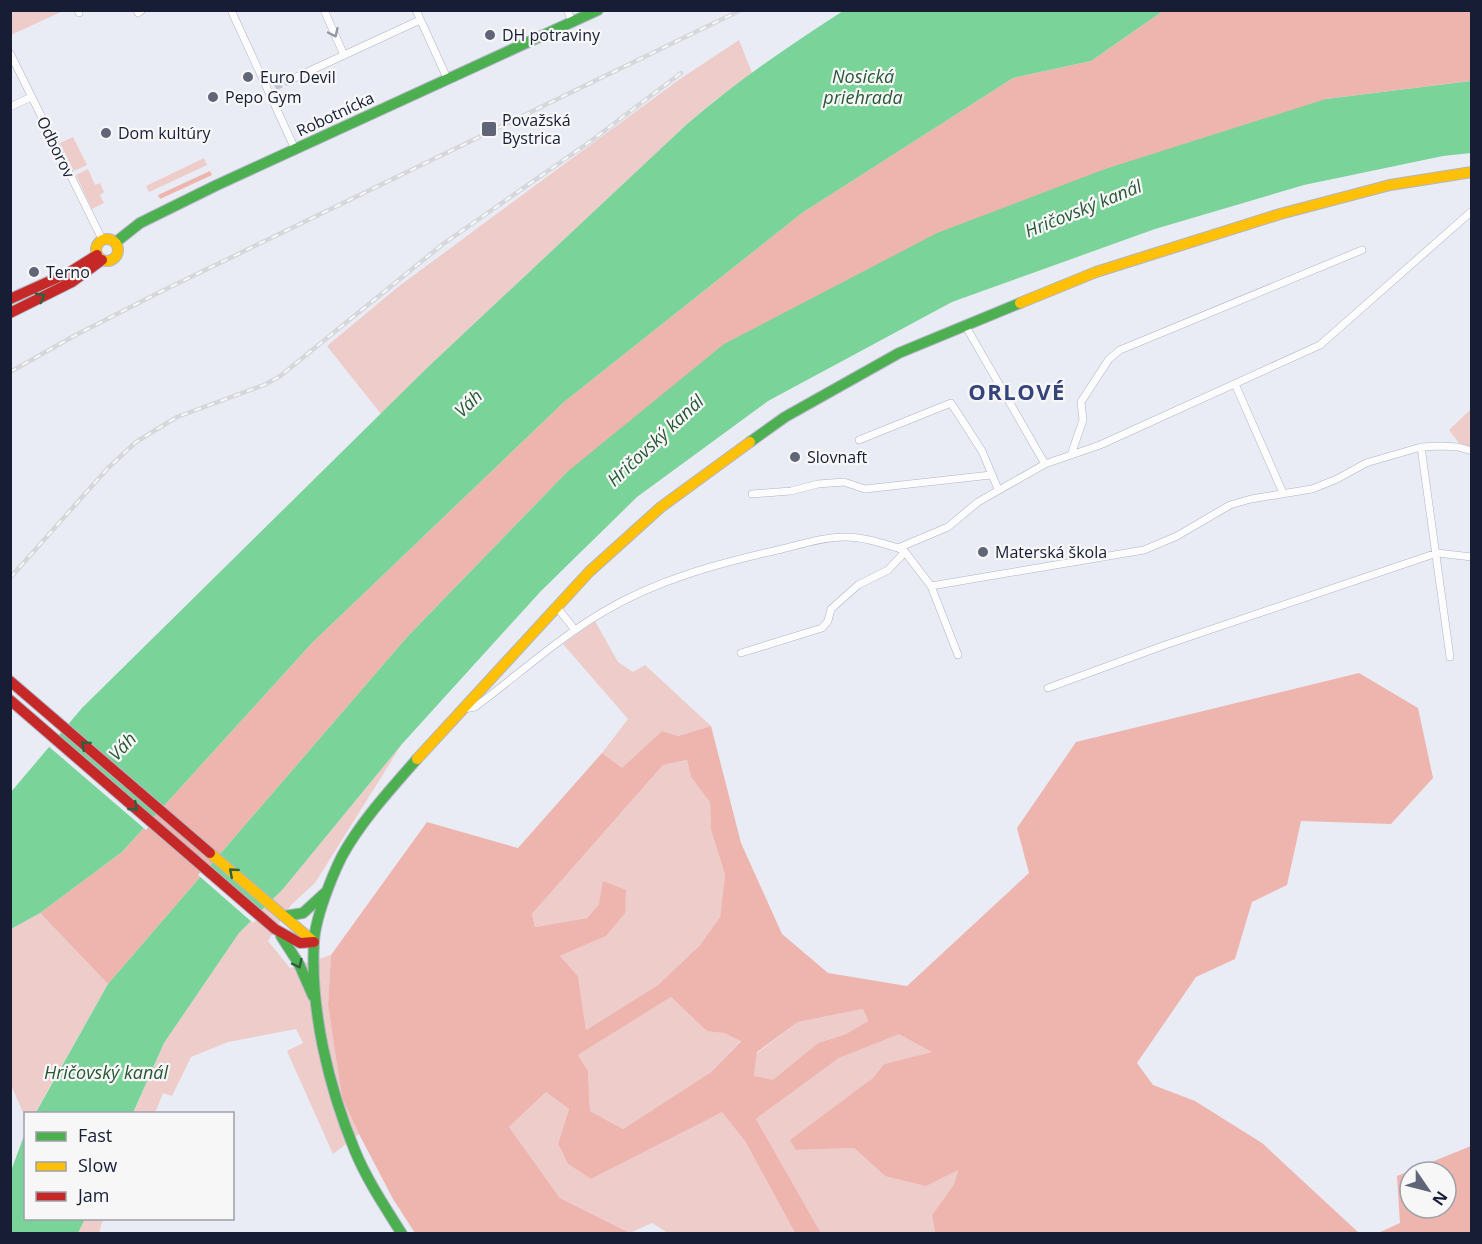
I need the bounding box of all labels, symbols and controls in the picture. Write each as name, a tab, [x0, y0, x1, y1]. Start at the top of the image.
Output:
place label: DH potraviny	[502, 24, 601, 46]
one-way arrow	[326, 26, 338, 37]
marker: DH potraviny	[483, 28, 497, 42]
water label: Nosická priehrada	[822, 64, 903, 109]
place label: Euro Devil	[260, 66, 336, 88]
marker: Euro Devil	[241, 70, 255, 84]
place label: Pepo Gym	[225, 86, 302, 108]
street label: Robotnícka	[293, 86, 377, 142]
marker: Pepo Gym	[206, 90, 220, 104]
place label: Považská Bystrica	[502, 109, 571, 149]
street label: Odborov	[32, 113, 80, 181]
marker: Považská Bystrica	[480, 120, 498, 138]
place label: Dom kultúry	[118, 122, 212, 144]
marker: Dom kultúry	[99, 126, 113, 140]
water label: Hričovský kanál	[1021, 173, 1145, 242]
place label: Terno	[46, 261, 90, 283]
marker: Terno	[27, 265, 41, 279]
one-way arrow	[35, 293, 46, 304]
district label: ORLOVÉ	[968, 376, 1066, 406]
water label: Váh	[449, 384, 487, 422]
water label: Hričovský kanál	[601, 389, 709, 491]
place label: Slovnaft	[807, 446, 868, 468]
marker: Slovnaft	[788, 450, 802, 464]
place label: Materská škola	[995, 541, 1107, 563]
marker: Materská škola	[976, 545, 990, 559]
water label: Váh	[103, 727, 141, 765]
one-way arrow	[81, 742, 92, 753]
one-way arrow	[127, 800, 138, 811]
one-way arrow	[229, 869, 240, 880]
one-way arrow	[291, 957, 302, 968]
water label: Hričovský kanál	[44, 1060, 168, 1084]
legend	[24, 1112, 234, 1220]
text: Fast	[78, 1123, 112, 1147]
text: Slow	[78, 1153, 117, 1177]
north arrow	[1398, 1160, 1458, 1220]
text: Jam	[76, 1183, 110, 1207]
text: N	[1428, 1187, 1453, 1210]

